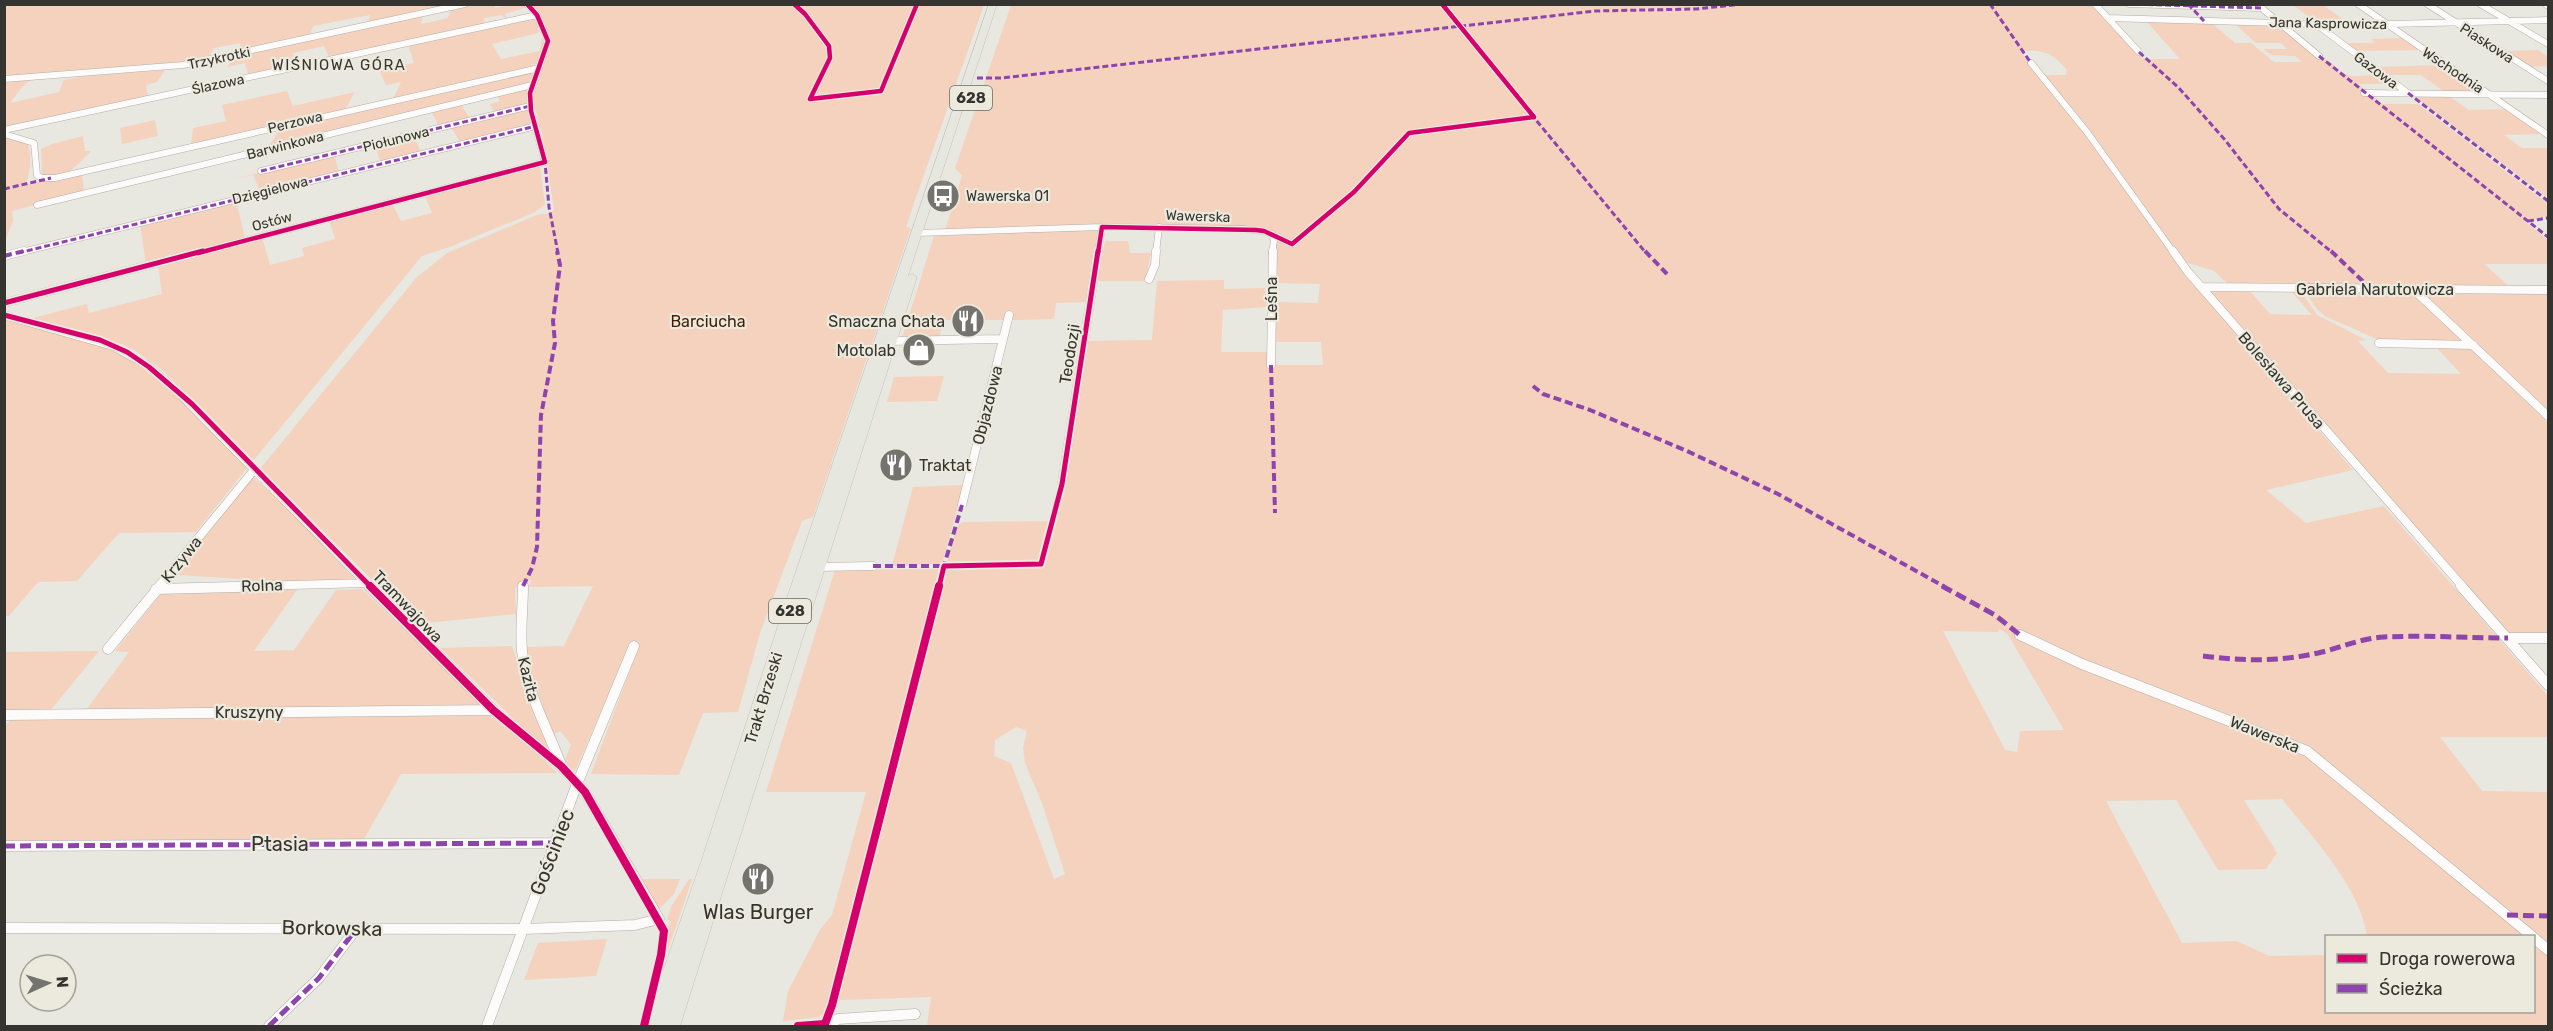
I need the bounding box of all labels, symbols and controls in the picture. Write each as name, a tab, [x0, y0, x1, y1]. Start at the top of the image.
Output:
street label: Jana Kasprowicza	[2269, 14, 2387, 33]
street label: Piaskowa	[2457, 20, 2517, 67]
street label: Trzykrotki	[186, 44, 252, 73]
street label: Wschodnia	[2419, 44, 2487, 97]
street label: Gazowa	[2350, 48, 2401, 93]
district label: WIŚNIOWA GÓRA	[272, 56, 406, 74]
street label: Ślazowa	[190, 70, 246, 98]
road number: 628	[950, 86, 992, 110]
street label: Perzowa	[266, 108, 324, 137]
street label: Piołunowa	[361, 123, 431, 156]
street label: Barwinkowa	[245, 128, 325, 163]
street label: Dzięgielowa	[230, 173, 310, 208]
bus stop icon: Wawerska 01	[925, 178, 961, 214]
place label: Wawerska 01	[966, 188, 1049, 205]
street label: Wawerska	[1165, 207, 1231, 226]
street label: Ostów	[250, 208, 294, 235]
street label: Leśna	[1262, 277, 1281, 321]
street label: Gabriela Narutowicza	[2296, 280, 2454, 299]
restaurant icon: Smaczna Chata	[950, 303, 986, 339]
park label: Barciucha	[670, 312, 746, 331]
place label: Smaczna Chata	[828, 312, 945, 331]
street label: Teodozji	[1055, 323, 1084, 385]
street label: Bolesława Prusa	[2234, 328, 2329, 433]
shop icon: Motolab	[901, 332, 937, 368]
place label: Motolab	[837, 341, 896, 360]
street label: Objazdowa	[968, 363, 1007, 447]
restaurant icon: Traktat	[878, 447, 914, 483]
place label: Traktat	[919, 456, 971, 475]
street label: Krzywa	[157, 532, 206, 586]
street label: Tramwajowa	[369, 566, 447, 646]
street label: Rolna	[241, 575, 283, 596]
road number: 628	[769, 599, 811, 623]
street label: Trakt Brzeski	[740, 650, 786, 746]
street label: Kazita	[514, 655, 543, 703]
street label: Kruszyny	[215, 703, 284, 722]
street label: Wawerska	[2227, 712, 2303, 757]
street label: Gościniec	[525, 806, 579, 898]
street label: Ptasia	[251, 832, 309, 856]
restaurant icon: Wlas Burger	[740, 861, 776, 897]
place label: Wlas Burger	[703, 900, 814, 924]
street label: Borkowska	[281, 915, 383, 941]
legend	[2325, 935, 2535, 1013]
text: Droga rowerowa	[2379, 948, 2515, 970]
north arrow	[18, 953, 78, 1013]
text: N	[53, 976, 72, 988]
text: Ścieżka	[2379, 978, 2443, 1000]

